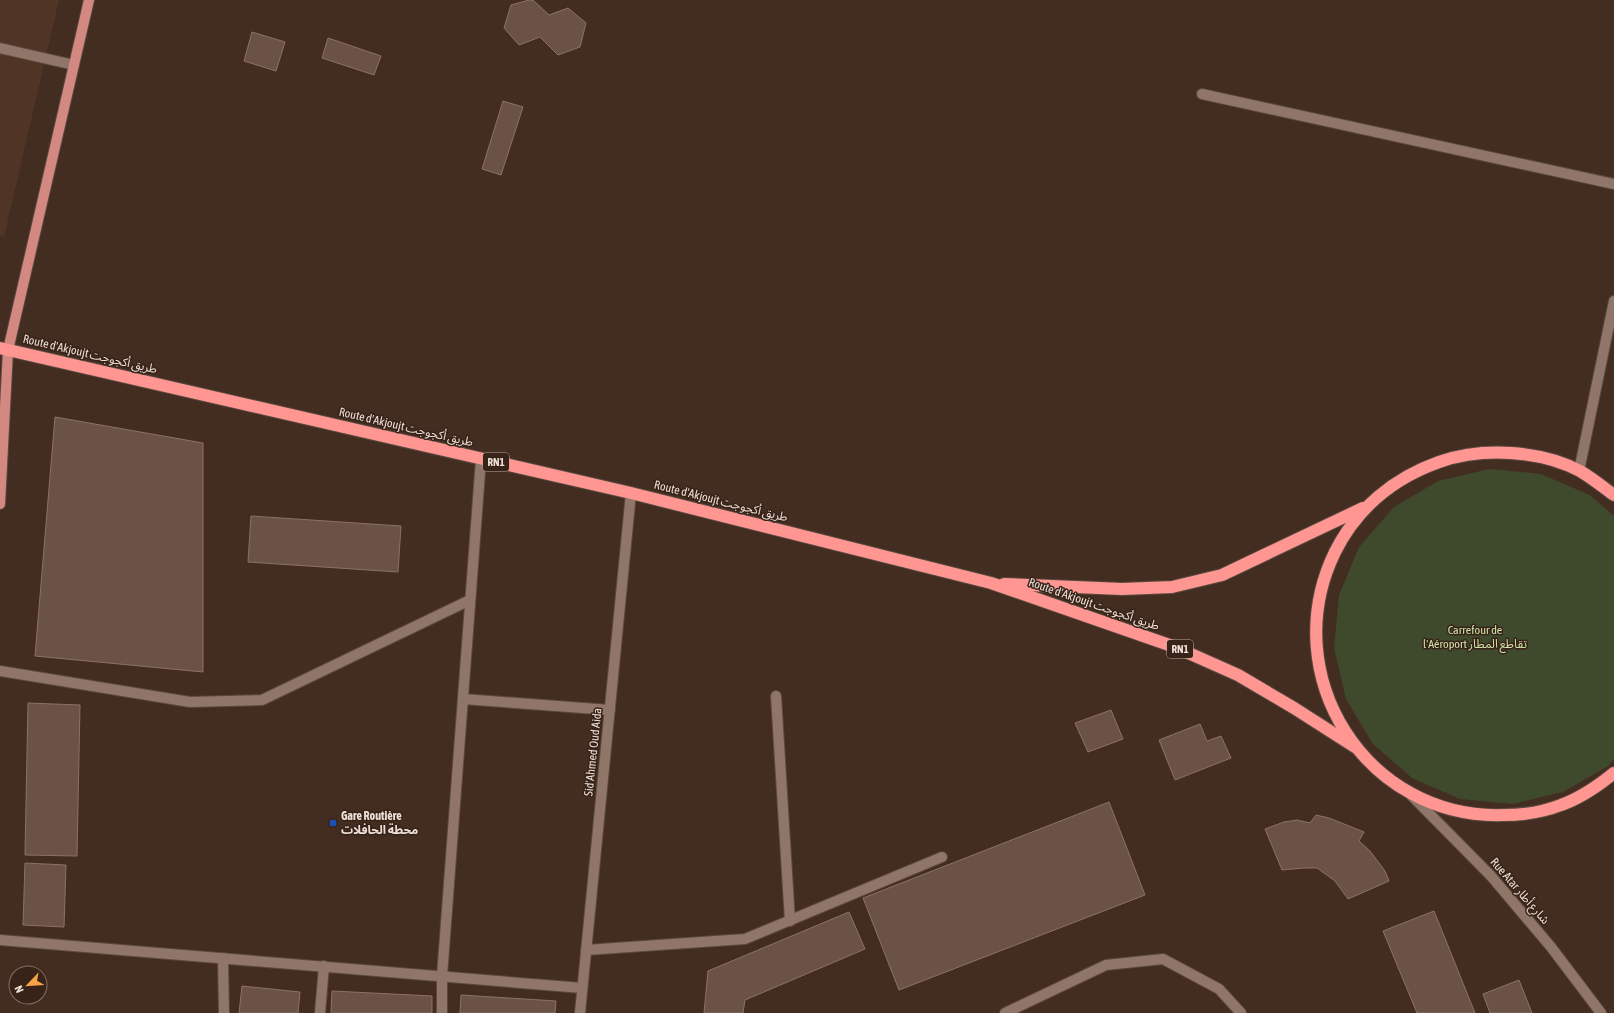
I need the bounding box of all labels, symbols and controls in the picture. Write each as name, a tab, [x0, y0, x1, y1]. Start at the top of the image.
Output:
street label: Route d'Akjoujt طريق أكجوجت	[21, 331, 159, 377]
street label: Route d'Akjoujt طريق أكجوجت	[337, 404, 475, 450]
road number: RN1	[483, 453, 509, 471]
street label: Route d'Akjoujt طريق أكجوجت	[652, 477, 790, 525]
street label: Route d'Akjoujt طريق أكجوجت	[1026, 575, 1161, 634]
park label: Carrefour de l'Aéroport تقاطع المطار	[1423, 623, 1527, 653]
road number: RN1	[1167, 640, 1193, 658]
street label: Sid'Ahmed Oud Aida	[581, 707, 605, 797]
place label: Gare Routière محطة الحافلات	[341, 809, 418, 837]
marker: Gare Routière محطة الحافلات	[328, 818, 338, 828]
street label: Rue Atar شارع أطار	[1486, 855, 1553, 928]
north arrow	[8, 965, 48, 1005]
text: N	[12, 984, 26, 995]

